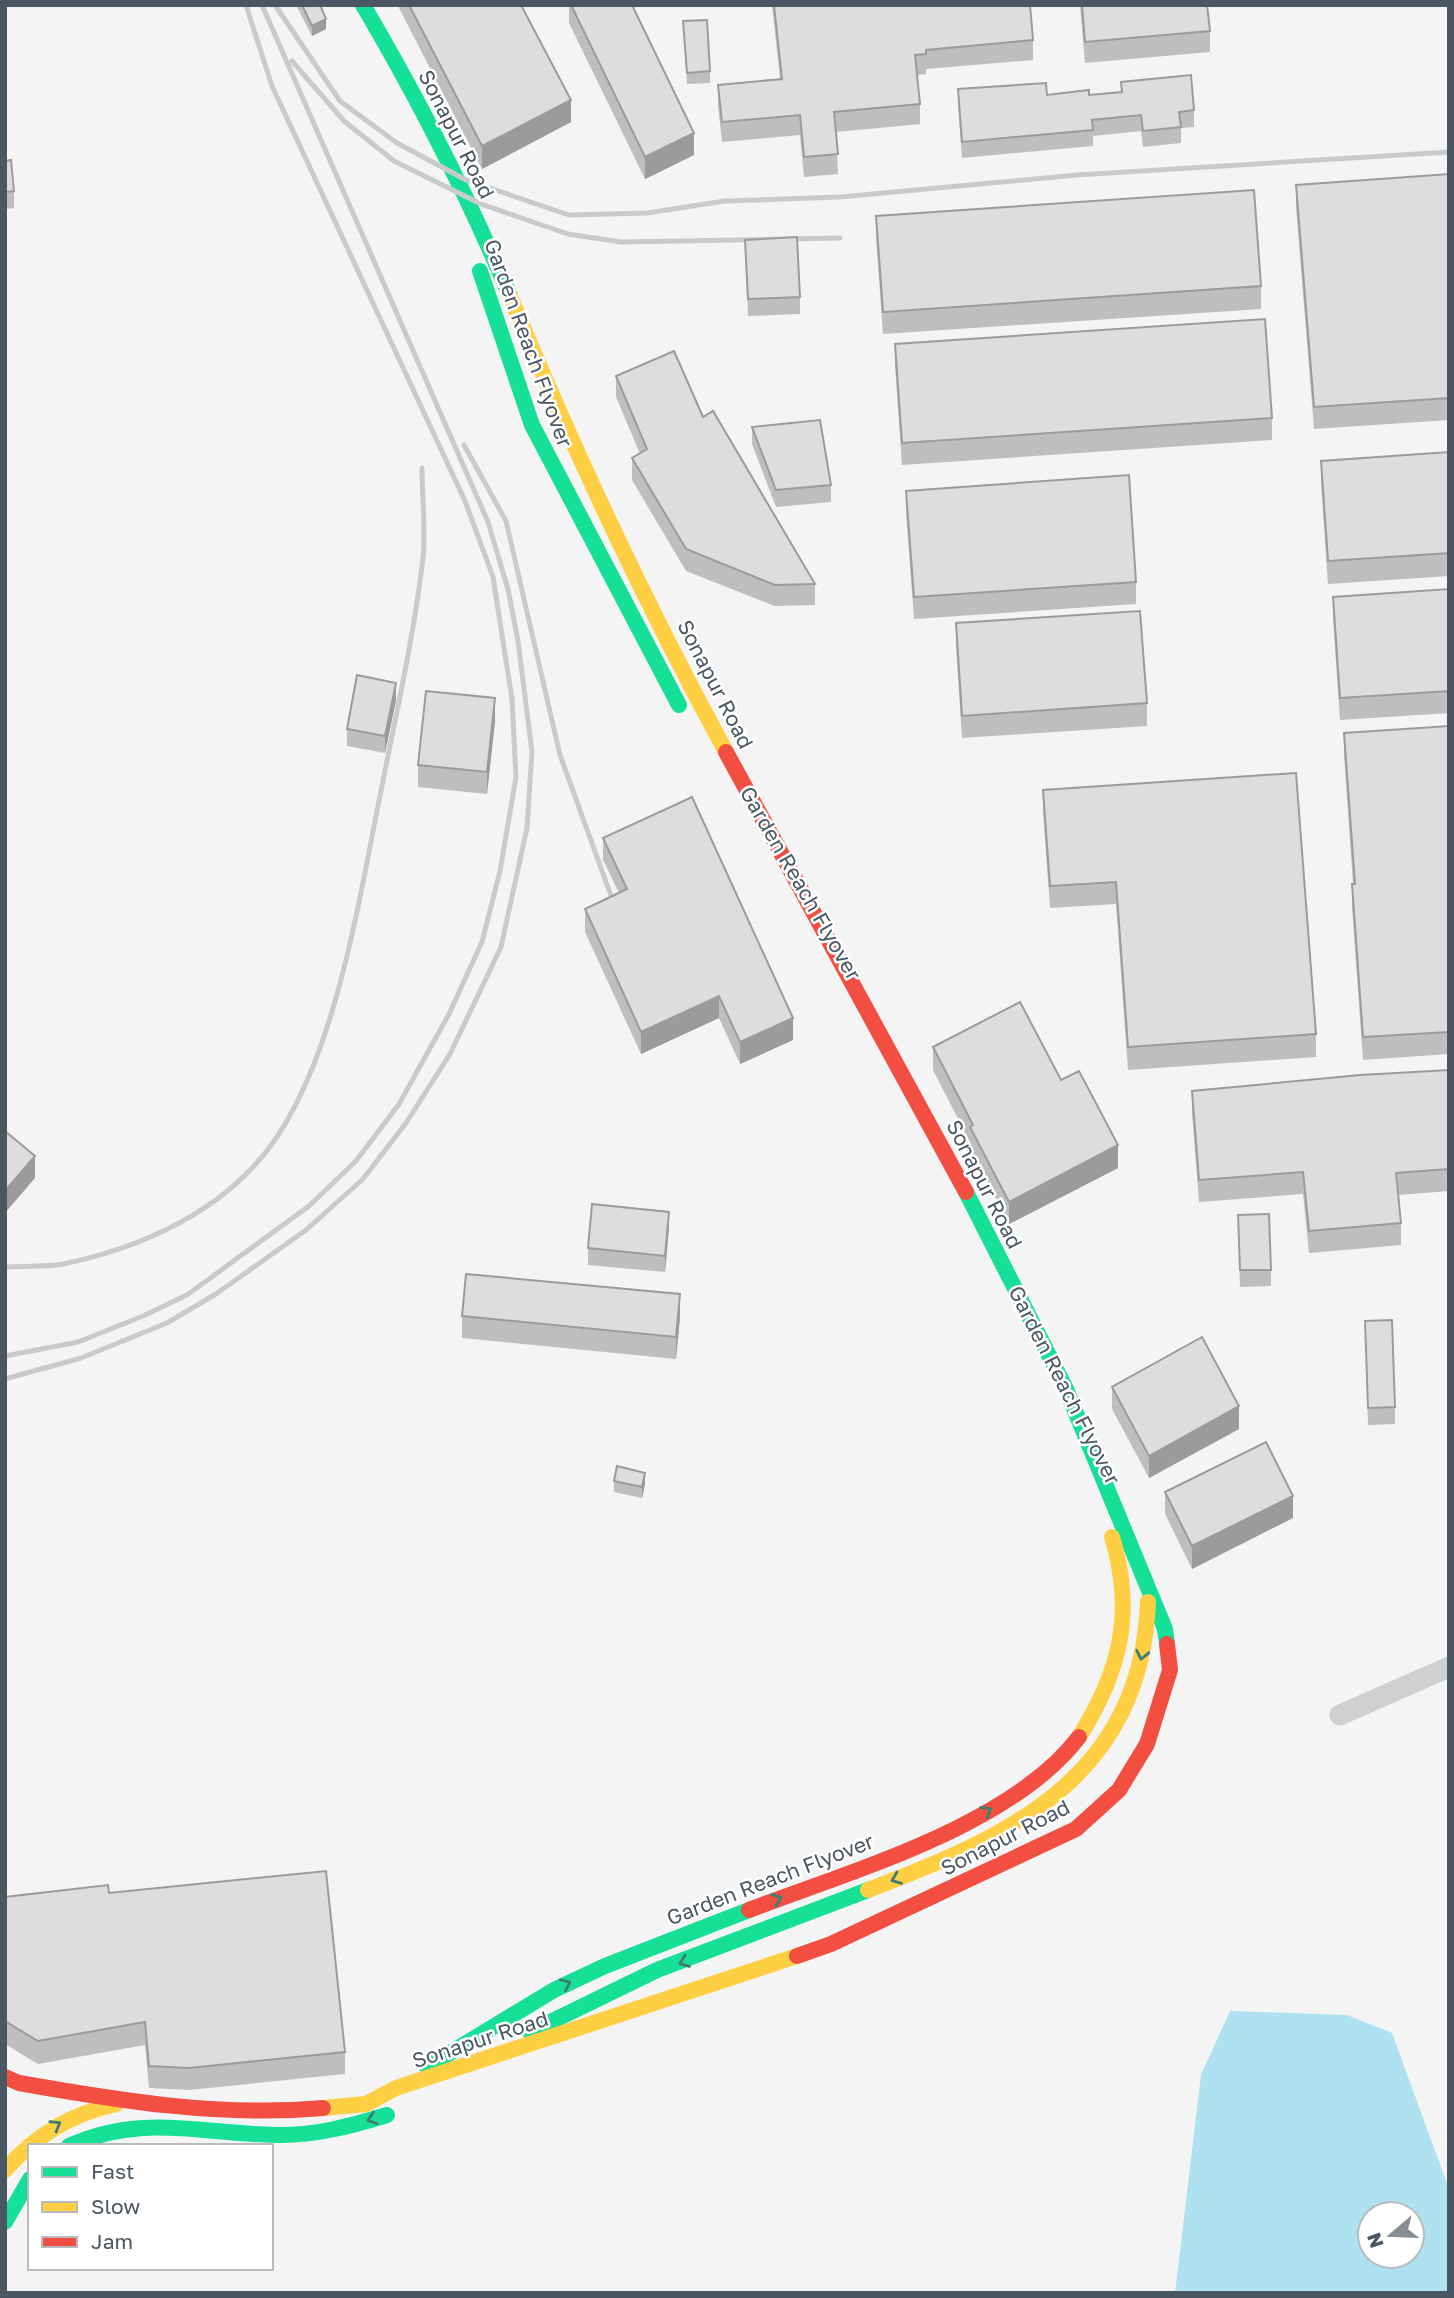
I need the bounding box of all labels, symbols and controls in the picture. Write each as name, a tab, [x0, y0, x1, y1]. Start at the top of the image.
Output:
street label: Sonapur Road	[413, 65, 501, 203]
street label: Garden Reach Flyover	[479, 235, 579, 451]
street label: Sonapur Road	[672, 615, 760, 753]
street label: Garden Reach Flyover	[735, 781, 867, 985]
street label: Sonapur Road	[941, 1115, 1029, 1253]
street label: Garden Reach Flyover	[1004, 1281, 1126, 1489]
one-way arrow	[1136, 1649, 1151, 1661]
street label: Sonapur Road	[936, 1793, 1074, 1881]
one-way arrow	[979, 1806, 992, 1819]
street label: Garden Reach Flyover	[663, 1828, 877, 1930]
one-way arrow	[890, 1871, 902, 1885]
one-way arrow	[771, 1894, 783, 1908]
one-way arrow	[678, 1954, 690, 1968]
one-way arrow	[559, 1978, 572, 1992]
street label: Sonapur Road	[409, 2005, 551, 2073]
one-way arrow	[367, 2111, 379, 2126]
one-way arrow	[49, 2120, 61, 2133]
legend	[28, 2144, 273, 2270]
text: Fast	[91, 2158, 134, 2184]
text: Slow	[91, 2193, 140, 2219]
north arrow	[1356, 2200, 1426, 2270]
text: Jam	[91, 2228, 133, 2254]
text: N	[1361, 2230, 1388, 2251]

